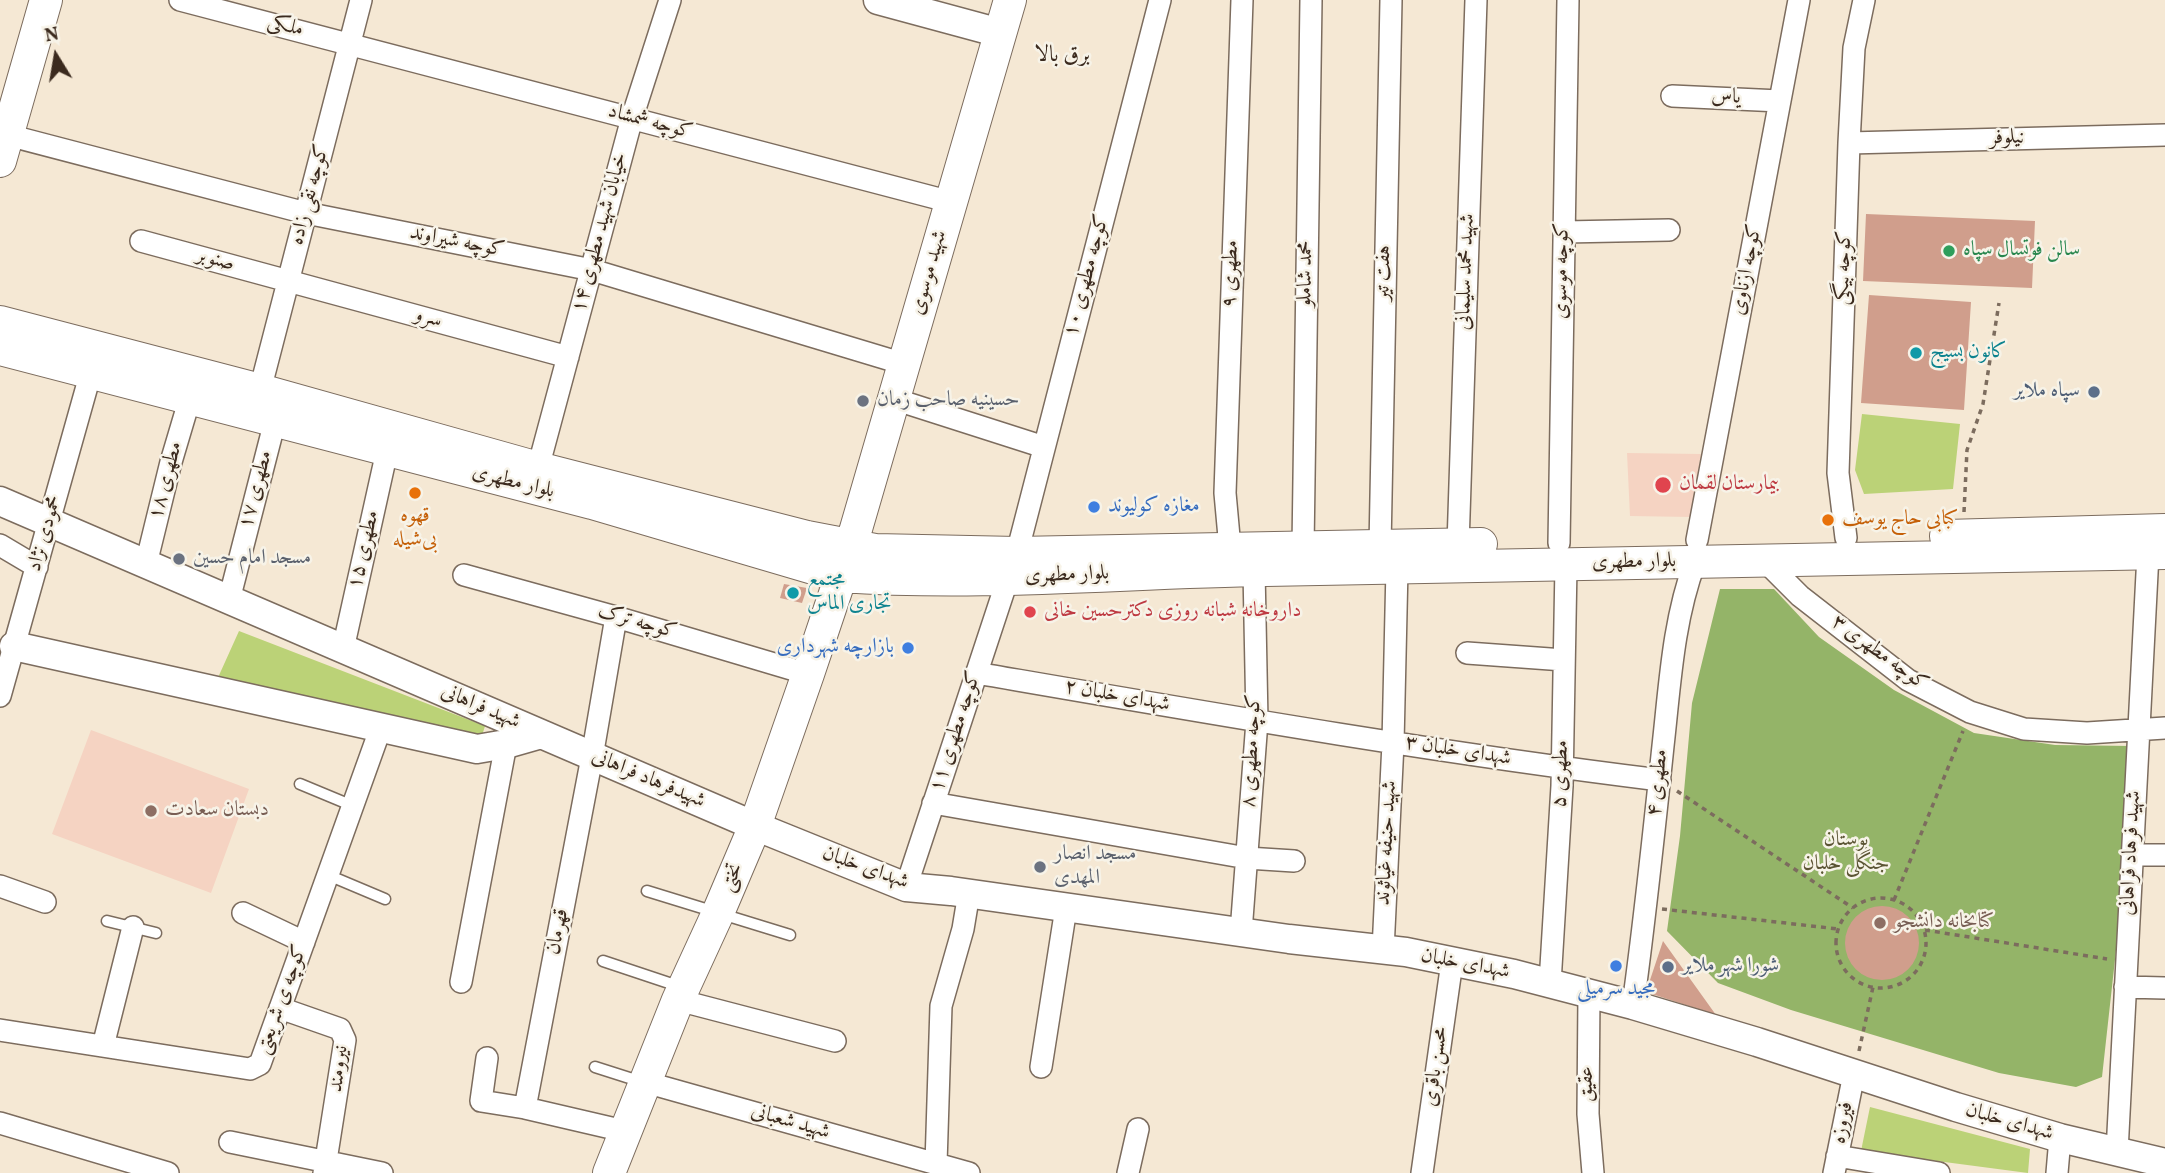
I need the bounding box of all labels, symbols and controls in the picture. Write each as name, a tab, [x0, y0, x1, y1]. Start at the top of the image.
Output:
street label: ملکی	[264, 10, 306, 44]
north arrow	[21, 21, 91, 91]
text: N	[43, 21, 61, 49]
district label: برق بالا	[1034, 43, 1090, 71]
street label: یاس	[1711, 85, 1741, 111]
street label: کوچه شمشاد	[605, 100, 695, 146]
street label: نیلوفر	[1989, 126, 2025, 152]
street label: کوچه نقی زاده	[285, 142, 337, 248]
street label: خیابان شهید مطهری ۱۴	[568, 150, 634, 316]
street label: کوچه مطهری ۱۰	[1060, 212, 1116, 340]
street label: شهید محمد سلیمانی	[1452, 213, 1482, 331]
street label: کوچه شیراوند	[407, 221, 507, 265]
street label: کوچه موسوی	[1550, 222, 1576, 320]
street label: کوچه ازناوی	[1727, 222, 1769, 318]
street label: شهید موسوی	[906, 228, 954, 318]
street label: کوچه بیگی	[1831, 230, 1859, 306]
place label: سالن فوتسال سپاه	[1963, 238, 2080, 264]
street label: مطهری ۹	[1218, 240, 1246, 308]
street label: محمد شاملو	[1294, 241, 1320, 307]
marker: سالن فوتسال سپاه	[1941, 243, 1957, 259]
street label: صنوبر	[193, 244, 237, 278]
street label: هفت تیر	[1372, 245, 1398, 301]
street label: سرو	[412, 303, 444, 335]
place label: کانون بسیج	[1930, 340, 2007, 366]
marker: کانون بسیج	[1908, 345, 1924, 361]
place label: سپاه ملایر	[2014, 379, 2080, 405]
marker: سپاه ملایر	[2086, 384, 2102, 400]
place label: حسینیه صاحب زمان	[877, 388, 1020, 414]
marker: حسینیه صاحب زمان	[855, 393, 871, 409]
street label: مطهری ۱۸	[144, 439, 190, 523]
street label: مطهری ۱۷	[234, 448, 280, 532]
street label: بلوار مطهری	[469, 461, 557, 505]
place label: بیمارستان لقمان	[1679, 472, 1779, 498]
marker: بیمارستان لقمان	[1653, 475, 1673, 495]
marker: قهوه بی‌شیله	[407, 485, 423, 501]
street label: محمودی نژاد	[23, 493, 69, 575]
place label: مغازه کولیوند	[1108, 494, 1200, 520]
marker: مغازه کولیوند	[1086, 499, 1102, 515]
place label: قهوه بی‌شیله	[393, 504, 437, 554]
place label: کبابی حاج یوسف	[1842, 507, 1958, 533]
street label: مطهری ۱۵	[344, 508, 386, 592]
marker: کبابی حاج یوسف	[1820, 512, 1836, 528]
place label: مسجد امام حسین	[193, 546, 311, 572]
street label: بلوار مطهری	[1592, 550, 1676, 576]
marker: مسجد امام حسین	[171, 551, 187, 567]
street label: بلوار مطهری	[1024, 562, 1110, 590]
place label: مجتمع تجاری الماس	[807, 568, 892, 618]
marker: مجتمع تجاری الماس	[785, 585, 801, 601]
place label: داروخانه شبانه روزی دکترحسین خانی	[1044, 599, 1301, 625]
street label: کوچه ترک	[595, 600, 679, 646]
marker: داروخانه شبانه روزی دکترحسین خانی	[1022, 604, 1038, 620]
street label: کوچه مطهری ۳	[1826, 610, 1932, 698]
place label: بازارچه شهرداری	[776, 635, 894, 661]
marker: بازارچه شهرداری	[900, 640, 916, 656]
street label: کوچه مطهری ۱۱	[926, 668, 988, 796]
street label: شهدای خلبان ۲	[1062, 675, 1172, 719]
street label: شهید فراهانی	[437, 680, 523, 736]
street label: کوچه مطهری ۸	[1237, 694, 1269, 808]
street label: شهدای خلبان ۳	[1403, 731, 1513, 773]
street label: مطهری ۵	[1548, 740, 1576, 808]
street label: شهیدفرهاد فراهانی	[587, 745, 709, 815]
street label: مطهری ۴	[1643, 748, 1675, 818]
street label: شهید حنیفه غیاثوند	[1372, 780, 1404, 906]
street label: شهید فرهاد فراهانی	[2116, 790, 2148, 916]
place label: دبستان سعادت	[165, 798, 269, 824]
marker: دبستان سعادت	[143, 803, 159, 819]
park label: بوستان جنگلی خلبان	[1803, 828, 1889, 878]
street label: شهدای خلبان	[818, 842, 912, 896]
place label: مسجد انصار المهدی	[1054, 842, 1136, 892]
marker: مسجد انصار المهدی	[1032, 859, 1048, 875]
street label: تختی	[716, 860, 750, 896]
street label: قهرمان	[542, 907, 576, 957]
place label: کتابخانه دانشجو	[1894, 910, 1994, 936]
marker: کتابخانه دانشجو	[1872, 915, 1888, 931]
street label: کوچه ی شریعتی	[252, 942, 314, 1058]
street label: شهدای خلبان	[1418, 944, 1512, 986]
place label: شورا شهر ملایر	[1682, 954, 1779, 980]
marker: مجید سرمیلی	[1608, 958, 1624, 974]
marker: شورا شهر ملایر	[1660, 959, 1676, 975]
place label: مجید سرمیلی	[1577, 977, 1655, 1003]
street label: محسن باقری	[1419, 1026, 1455, 1108]
street label: نیرومند	[325, 1044, 355, 1094]
street label: عقیق	[1575, 1066, 1601, 1102]
street label: شهدای خلبان	[1962, 1098, 2056, 1148]
street label: شهید شعبانی	[748, 1100, 832, 1146]
street label: فیروزه	[1828, 1100, 1860, 1146]

